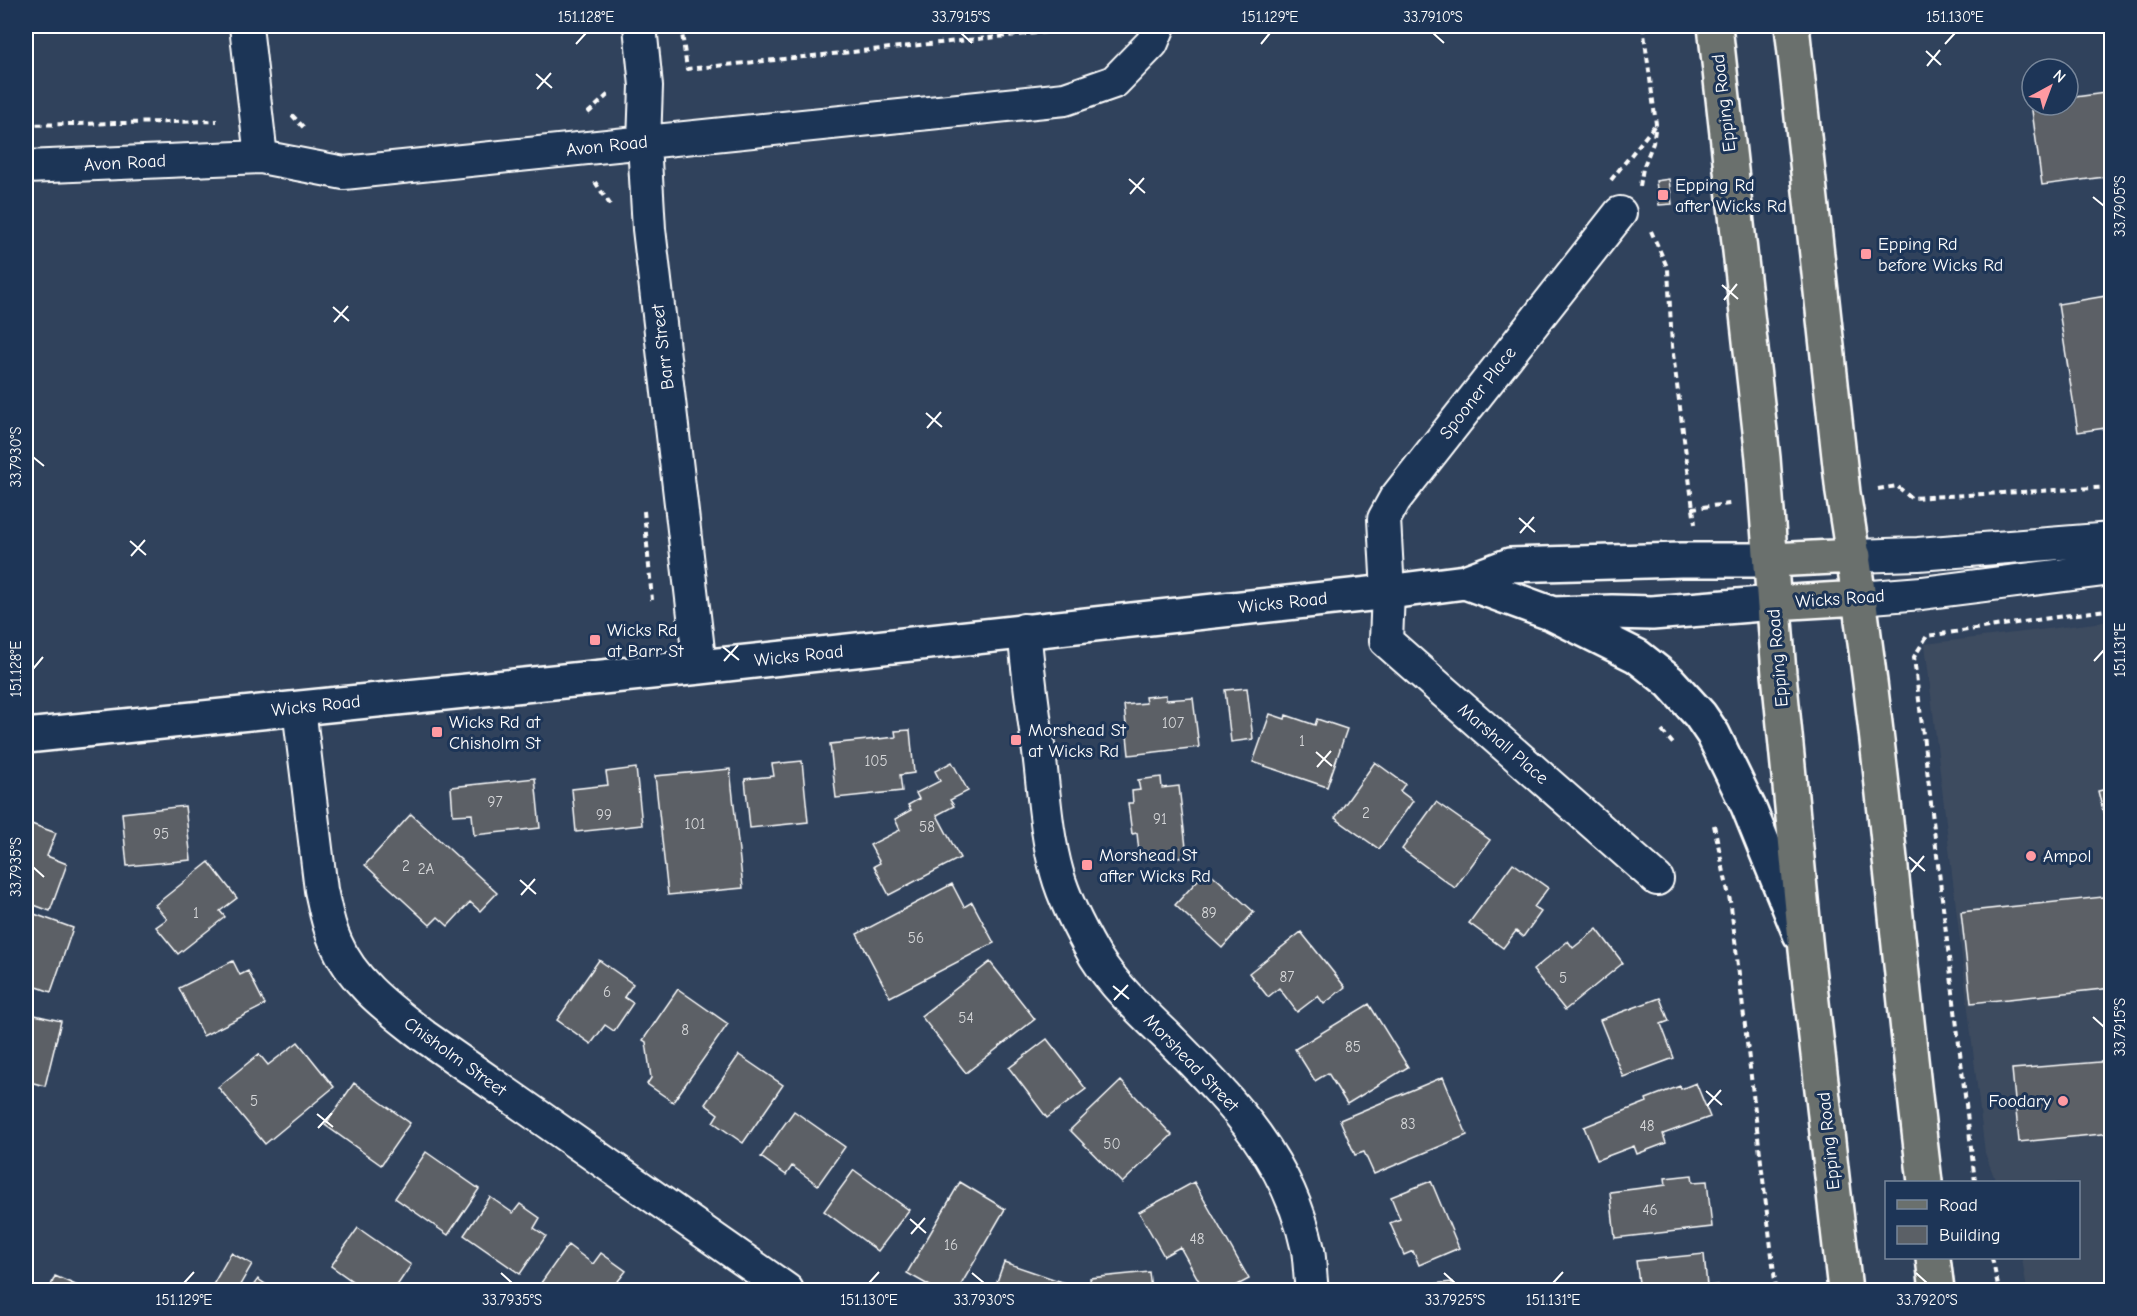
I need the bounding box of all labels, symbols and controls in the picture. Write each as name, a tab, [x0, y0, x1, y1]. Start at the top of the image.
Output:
text: 151.128°E	[558, 8, 614, 26]
text: 33.7915°S	[932, 8, 990, 26]
text: 151.129°E	[1242, 8, 1298, 26]
text: 33.7910°S	[1403, 8, 1463, 26]
text: 151.130°E	[1926, 8, 1984, 26]
street label: Epping Road	[1708, 53, 1740, 153]
north arrow	[2020, 57, 2080, 117]
text: N	[2049, 66, 2069, 87]
street label: Avon Road	[565, 131, 649, 161]
street label: Avon Road	[84, 150, 166, 176]
place label: Epping Rd after Wicks Rd	[1675, 175, 1787, 217]
text: 33.7905°S	[2111, 175, 2129, 237]
marker: Epping Rd after Wicks Rd	[1656, 188, 1670, 202]
place label: Epping Rd before Wicks Rd	[1878, 234, 2003, 276]
marker: Epping Rd before Wicks Rd	[1859, 247, 1873, 261]
street label: Barr Street	[647, 302, 679, 391]
street label: Spooner Place	[1435, 343, 1521, 443]
text: 33.7930°S	[7, 426, 25, 488]
street label: Wicks Road	[1795, 585, 1885, 613]
street label: Wicks Road	[1237, 588, 1329, 618]
street label: Epping Road	[1763, 608, 1793, 708]
place label: Wicks Rd at Barr St	[607, 620, 684, 662]
text: 151.131°E	[2111, 623, 2129, 677]
marker: Wicks Rd at Barr St	[588, 633, 602, 647]
text: 151.128°E	[7, 641, 25, 697]
street label: Wicks Road	[753, 641, 845, 671]
street label: Wicks Road	[270, 691, 362, 721]
street label: Marshall Place	[1454, 699, 1552, 789]
place label: Wicks Rd at Chisholm St	[449, 712, 541, 754]
house number: 107	[1162, 714, 1184, 732]
place label: Morshead St at Wicks Rd	[1028, 720, 1127, 762]
marker: Wicks Rd at Chisholm St	[430, 725, 444, 739]
house number: 1	[1299, 732, 1305, 750]
marker: Morshead St at Wicks Rd	[1009, 733, 1023, 747]
house number: 105	[864, 752, 888, 770]
house number: 97	[487, 793, 503, 811]
house number: 2	[1362, 804, 1370, 822]
house number: 99	[596, 806, 612, 824]
house number: 91	[1153, 810, 1167, 828]
house number: 101	[684, 815, 706, 833]
house number: 58	[919, 818, 935, 836]
house number: 95	[153, 825, 169, 843]
text: 33.7935°S	[7, 837, 25, 897]
place label: Morshead St after Wicks Rd	[1099, 845, 1211, 887]
place label: Ampol	[2043, 846, 2091, 867]
marker: Ampol	[2024, 849, 2038, 863]
house number: 2	[402, 857, 410, 875]
marker: Morshead St after Wicks Rd	[1080, 858, 1094, 872]
house number: 2A	[418, 860, 435, 878]
house number: 1	[193, 904, 199, 922]
house number: 89	[1201, 904, 1217, 922]
house number: 56	[908, 929, 924, 947]
house number: 87	[1280, 968, 1294, 986]
house number: 5	[1559, 969, 1567, 987]
house number: 6	[603, 983, 611, 1001]
text: 33.7915°S	[2111, 998, 2129, 1056]
house number: 54	[958, 1009, 974, 1027]
street label: Morshead Street	[1139, 1010, 1244, 1117]
street label: Chisholm Street	[400, 1013, 511, 1102]
house number: 8	[681, 1021, 689, 1039]
house number: 85	[1345, 1038, 1361, 1056]
street label: Epping Road	[1813, 1091, 1845, 1191]
place label: Foodary	[1989, 1091, 2052, 1112]
house number: 5	[250, 1092, 258, 1110]
marker: Foodary	[2056, 1094, 2070, 1108]
house number: 83	[1400, 1115, 1416, 1133]
house number: 48	[1640, 1117, 1655, 1135]
house number: 50	[1103, 1135, 1121, 1153]
legend	[1885, 1181, 2080, 1259]
text: Road	[1939, 1195, 1978, 1216]
house number: 46	[1642, 1201, 1658, 1219]
text: Building	[1939, 1225, 2001, 1246]
house number: 48	[1190, 1230, 1205, 1248]
house number: 16	[944, 1236, 958, 1254]
text: 151.129°E	[156, 1291, 212, 1309]
text: 33.7935°S	[482, 1291, 542, 1309]
text: 151.130°E	[840, 1291, 898, 1309]
text: 33.7930°S	[953, 1291, 1015, 1309]
text: 33.7925°S	[1425, 1291, 1485, 1309]
text: 151.131°E	[1526, 1291, 1580, 1309]
text: 33.7920°S	[1896, 1291, 1958, 1309]

